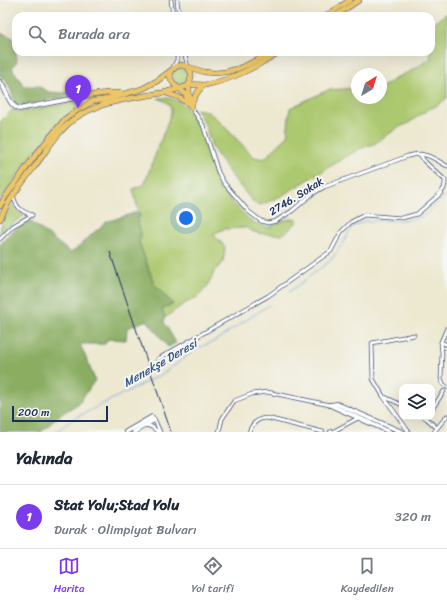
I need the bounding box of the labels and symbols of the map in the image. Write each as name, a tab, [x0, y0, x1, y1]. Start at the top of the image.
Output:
north arrow	[351, 68, 387, 104]
pin: 1	[65, 75, 91, 108]
street label: 2746. Sokak	[265, 172, 328, 221]
your location	[176, 208, 196, 228]
water label: Menekşe Deresi	[119, 331, 204, 393]
scale bar	[12, 404, 108, 423]

